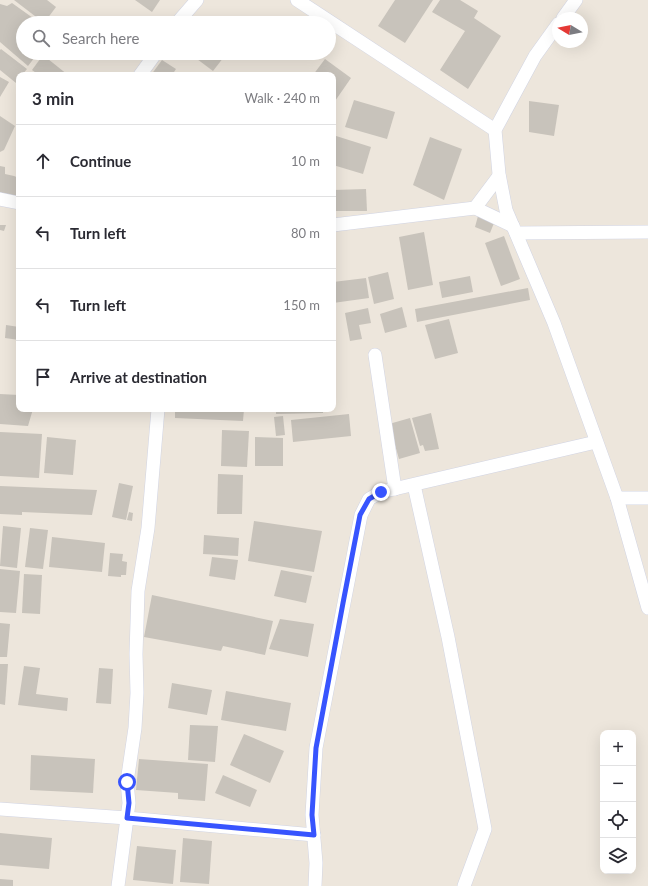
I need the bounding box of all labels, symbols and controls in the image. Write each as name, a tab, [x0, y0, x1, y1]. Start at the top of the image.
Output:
north arrow	[552, 12, 588, 48]
search box	[16, 16, 336, 60]
icon: search	[30, 27, 52, 49]
text: Search here	[62, 29, 139, 47]
text: 3 min	[32, 88, 74, 109]
text: Walk · 240 m	[244, 90, 320, 106]
icon: ahead	[32, 150, 54, 172]
text: Continue	[70, 152, 131, 170]
text: 10 m	[291, 153, 320, 169]
icon: left	[32, 222, 54, 244]
text: Turn left	[70, 224, 126, 242]
text: 80 m	[291, 225, 320, 241]
icon: left	[32, 294, 54, 316]
text: Turn left	[70, 296, 126, 314]
text: 150 m	[283, 297, 320, 313]
icon: arrive	[32, 366, 54, 388]
text: Arrive at destination	[70, 368, 207, 386]
route end	[372, 483, 390, 501]
map controls	[600, 730, 636, 874]
button: +	[600, 730, 636, 766]
button: −	[600, 766, 636, 802]
route start	[118, 773, 136, 791]
button: locate	[600, 802, 636, 838]
button: layers	[600, 838, 636, 874]

